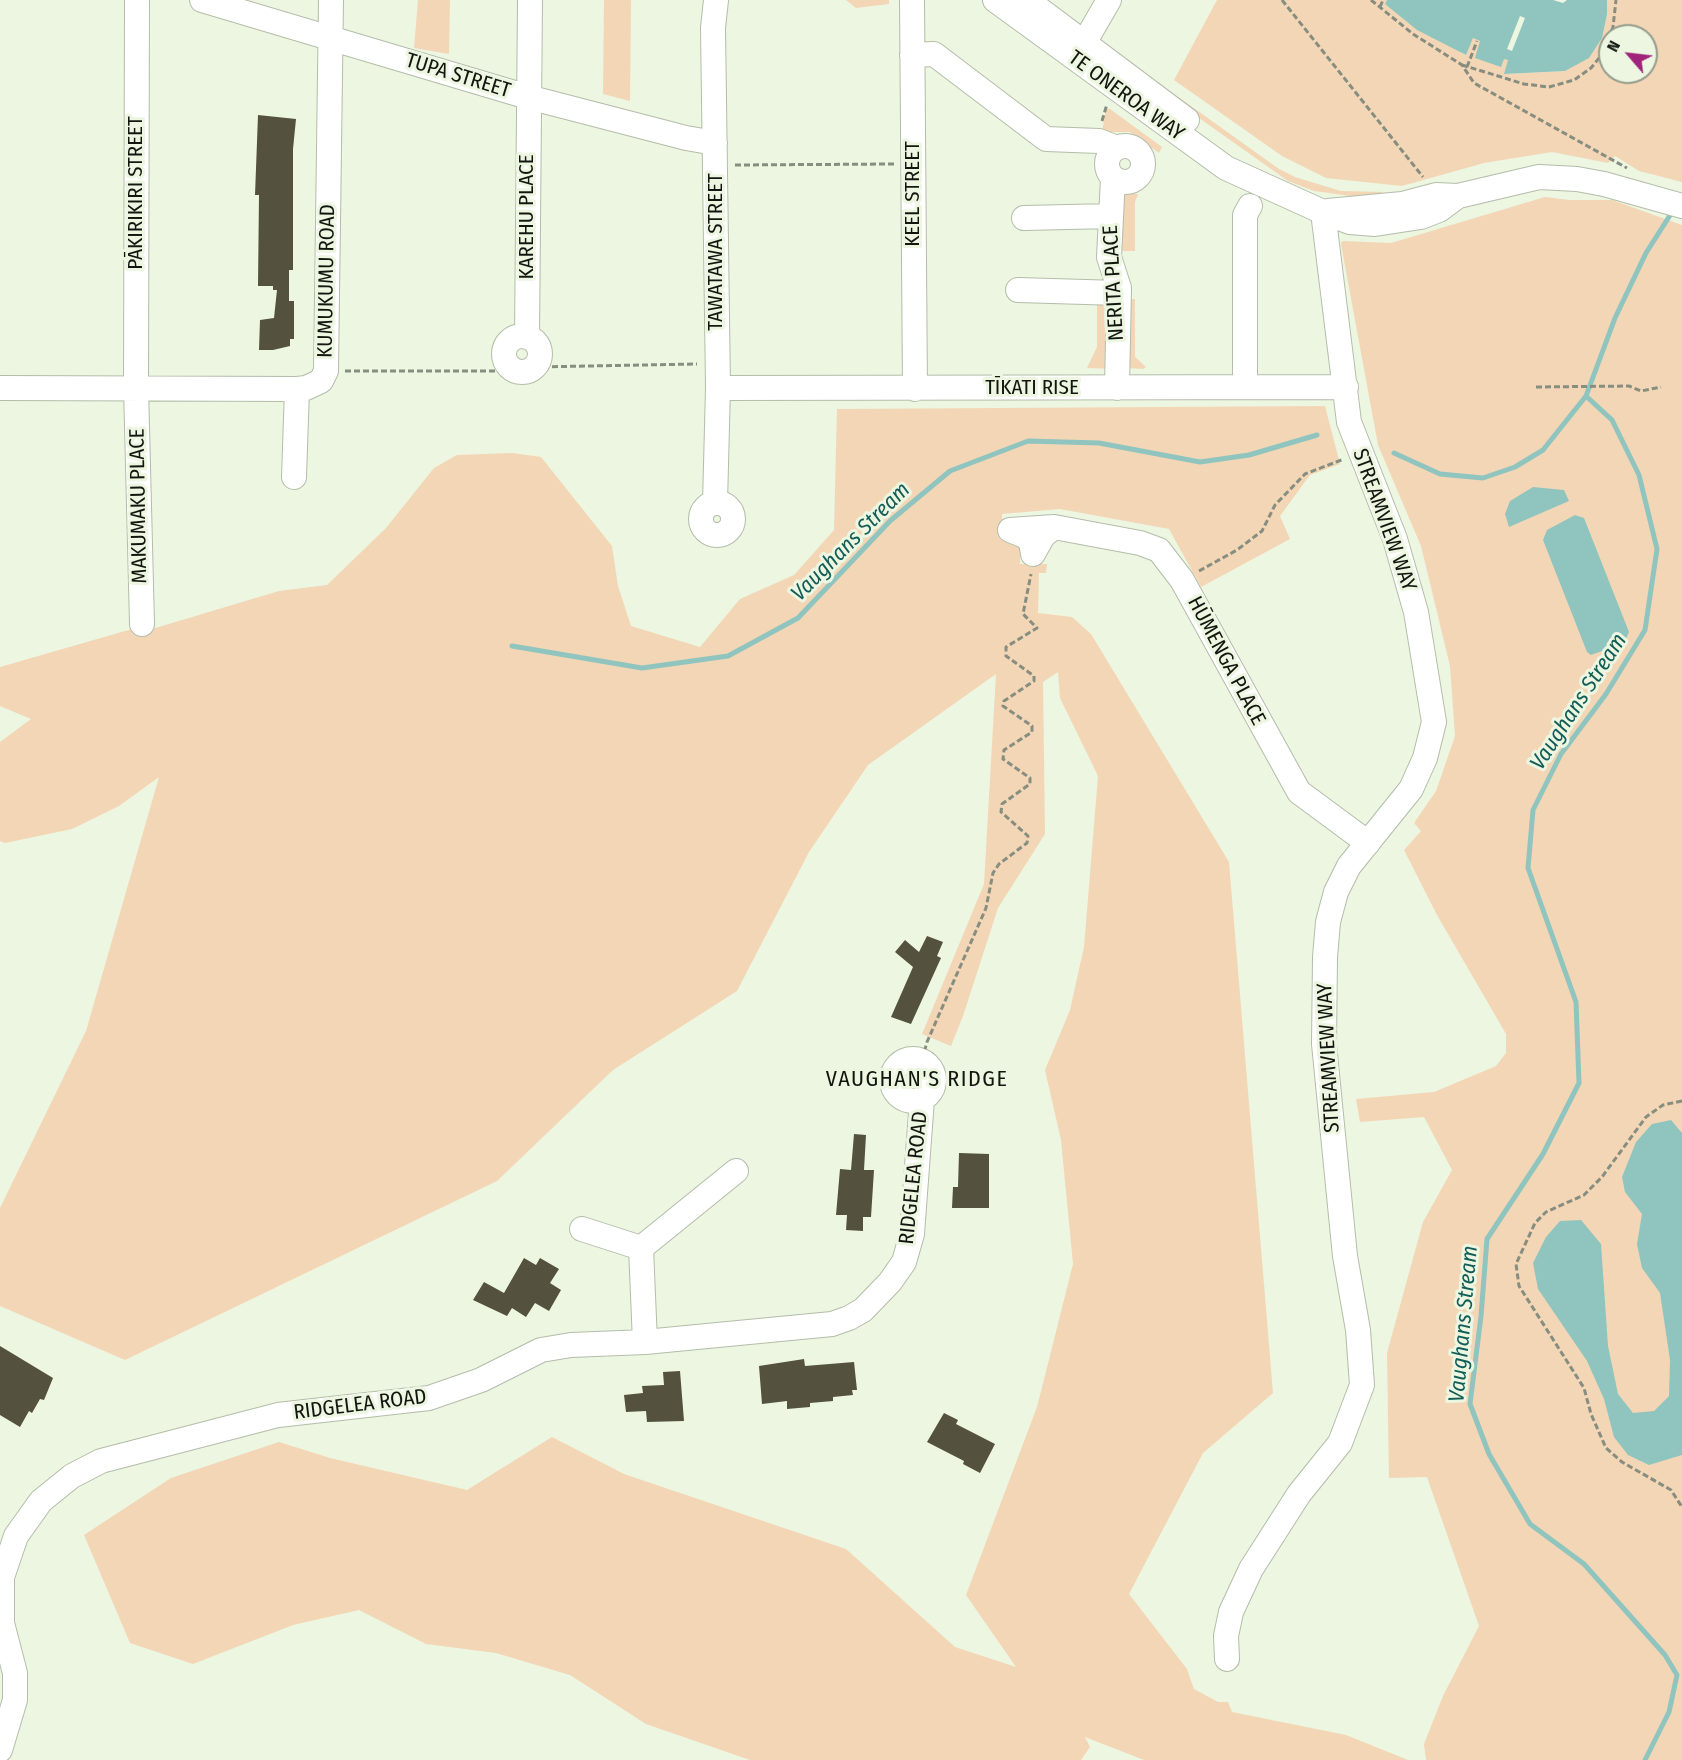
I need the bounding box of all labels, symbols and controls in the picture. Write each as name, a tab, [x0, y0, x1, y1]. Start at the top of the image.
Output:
north arrow	[1598, 24, 1658, 84]
text: N	[1603, 38, 1624, 55]
street label: TE ONEROA WAY	[1063, 46, 1189, 146]
street label: TUPA STREET	[403, 48, 513, 104]
street label: PĀKIRIKIRI STREET	[123, 116, 149, 270]
street label: KEEL STREET	[900, 141, 926, 247]
street label: KAREHU PLACE	[514, 154, 540, 280]
street label: TAWATAWA STREET	[703, 173, 729, 331]
street label: KUMUKUMU ROAD	[313, 204, 341, 358]
street label: NERITA PLACE	[1098, 225, 1130, 341]
street label: TĪKATI RISE	[985, 375, 1079, 401]
street label: MAKUMAKU PLACE	[125, 428, 153, 584]
street label: STREAMVIEW WAY	[1347, 445, 1421, 595]
water label: Vaughans Stream	[786, 477, 916, 607]
street label: HŪMENGA PLACE	[1181, 592, 1271, 730]
water label: Vaughans Stream	[1525, 629, 1633, 775]
street label: STREAMVIEW WAY	[1312, 983, 1346, 1133]
district label: VAUGHAN'S RIDGE	[826, 1067, 1008, 1093]
street label: RIDGELEA ROAD	[894, 1110, 934, 1246]
water label: Vaughans Stream	[1444, 1245, 1484, 1403]
street label: RIDGELEA ROAD	[292, 1384, 428, 1426]

